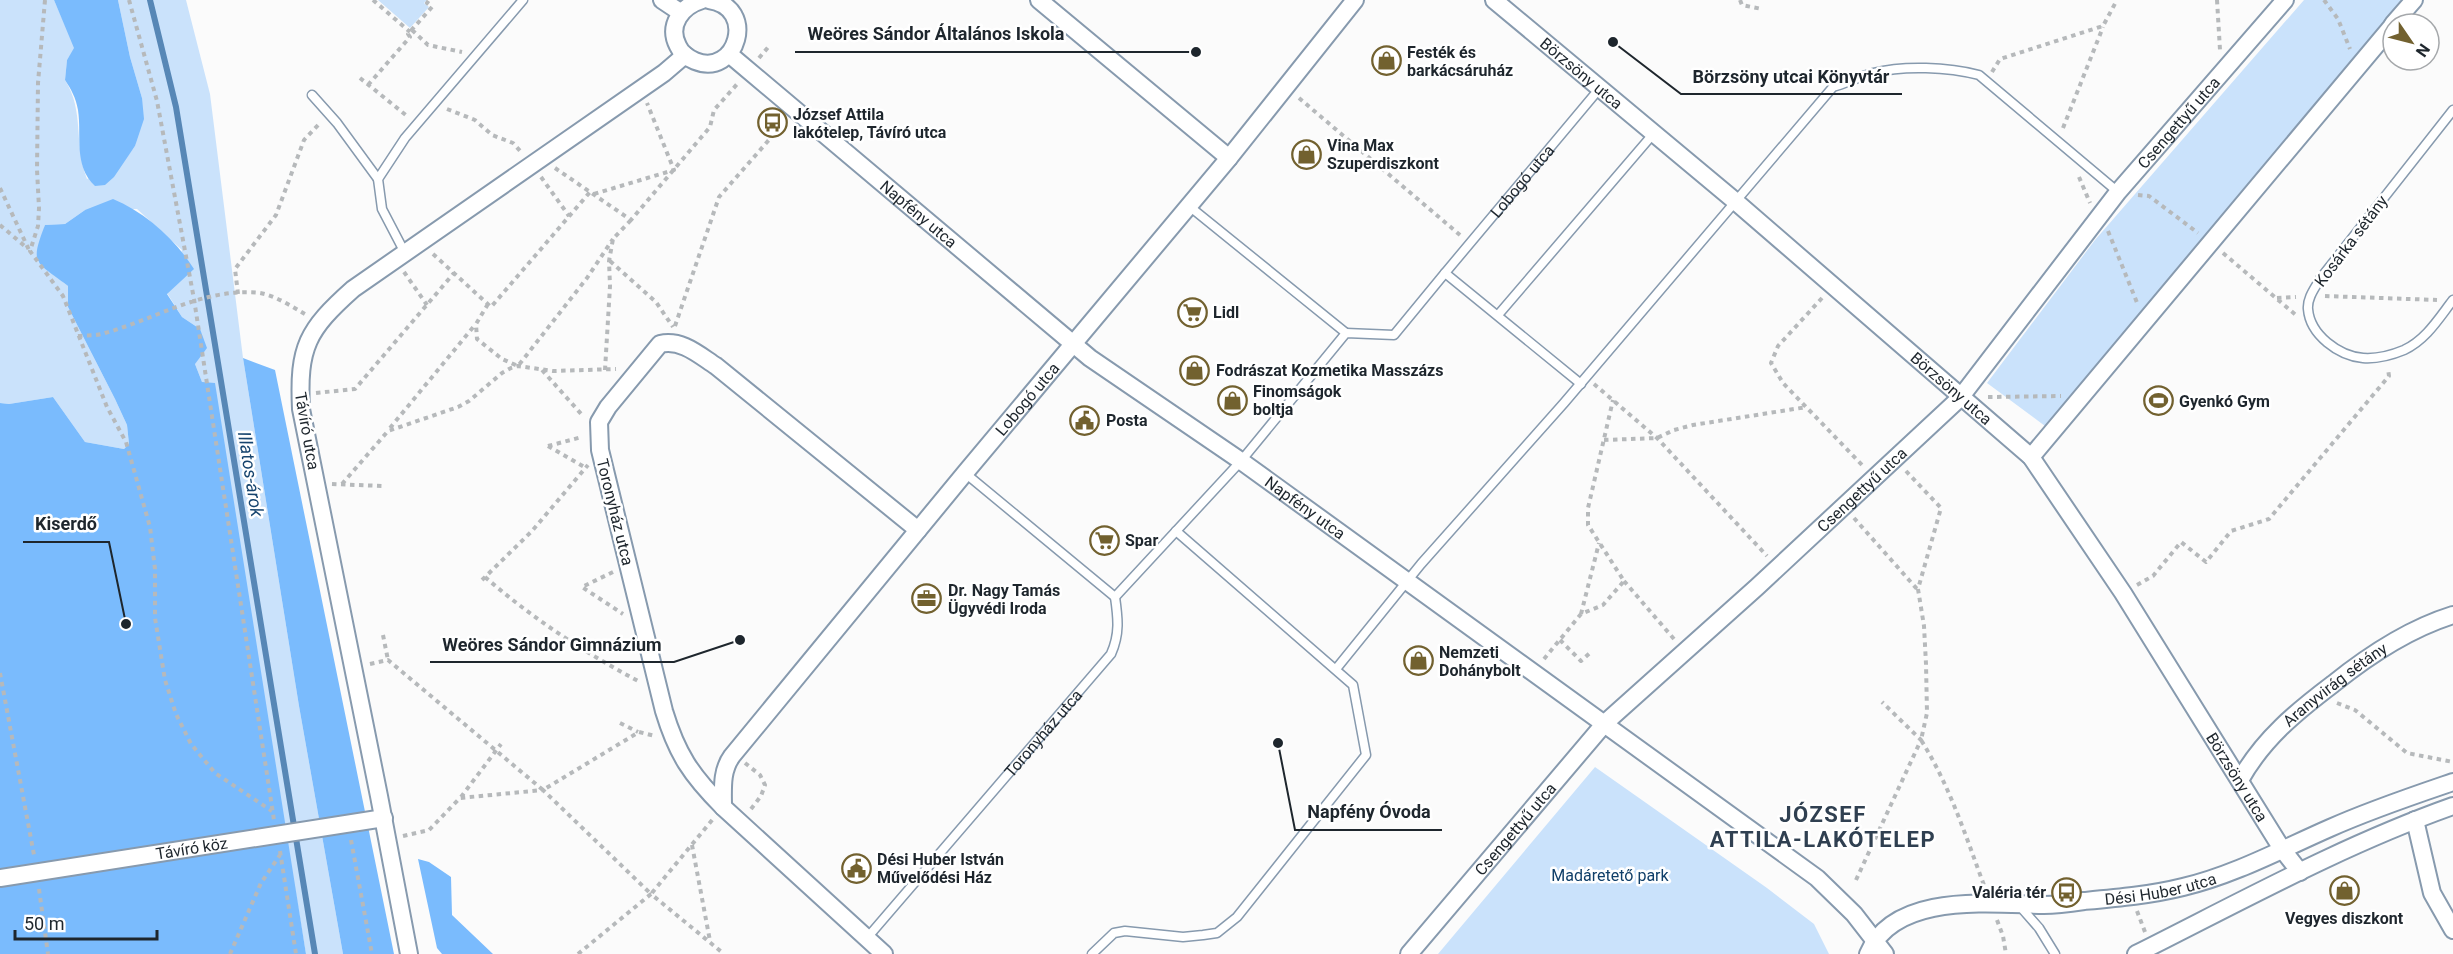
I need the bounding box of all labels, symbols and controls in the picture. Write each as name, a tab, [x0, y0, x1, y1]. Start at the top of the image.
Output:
north arrow	[2381, 12, 2441, 72]
callout: Weöres Sándor Általános Iskola	[795, 16, 1076, 52]
text: Weöres Sándor Általános Iskola	[807, 23, 1065, 44]
street label: Börzsöny utca	[1537, 33, 1627, 113]
text: N	[2412, 40, 2434, 60]
place label: Festék és barkácsáruház	[1407, 43, 1513, 80]
shop icon: Festék és barkácsáruház	[1370, 45, 1402, 77]
callout: Börzsöny utcai Könyvtár	[1681, 58, 1902, 94]
text: Börzsöny utcai Könyvtár	[1693, 66, 1890, 87]
street label: Csengettyű utca	[2133, 73, 2224, 172]
place label: József Attila lakótelep, Távíró utca	[793, 105, 947, 142]
bus stop icon: József Attila lakótelep, Távíró utca	[756, 107, 788, 139]
place label: Vina Max Szuperdiszkont	[1327, 136, 1439, 173]
shop icon: Vina Max Szuperdiszkont	[1290, 138, 1322, 170]
street label: Lobogó utca	[1486, 141, 1558, 221]
street label: Napfény utca	[876, 176, 961, 251]
street label: Kosárka sétány	[2311, 191, 2392, 290]
supermarket icon: Lidl	[1176, 296, 1208, 328]
place label: Lidl	[1213, 303, 1239, 322]
street label: Börzsöny utca	[1907, 348, 1996, 429]
shop icon: Fodrászat Kozmetika Masszázs	[1179, 354, 1211, 386]
street label: Lobogó utca	[991, 359, 1063, 439]
place label: Fodrászat Kozmetika Masszázs	[1216, 361, 1443, 380]
place label: Finomságok boltja	[1253, 382, 1342, 419]
shop icon: Finomságok boltja	[1216, 384, 1248, 416]
sports icon: Gyenkó Gym	[2142, 385, 2174, 417]
street label: Távíró utca	[291, 391, 323, 471]
place label: Gyenkó Gym	[2179, 392, 2270, 411]
public building icon: Posta	[1069, 404, 1101, 436]
place label: Posta	[1106, 411, 1148, 430]
water label: Illatos-árok	[234, 430, 268, 519]
street label: Csengettyű utca	[1813, 443, 1910, 536]
street label: Toronyház utca	[593, 457, 637, 567]
street label: Napfény utca	[1261, 472, 1349, 543]
callout: Kiserdő	[23, 506, 109, 542]
text: Kiserdő	[35, 513, 97, 534]
supermarket icon: Spar	[1088, 524, 1120, 556]
place label: Spar	[1125, 531, 1158, 550]
place label: Dr. Nagy Tamás Ügyvédi Iroda	[948, 581, 1060, 618]
office icon: Dr. Nagy Tamás Ügyvédi Iroda	[911, 583, 943, 615]
callout: Weöres Sándor Gimnázium	[430, 626, 674, 662]
text: Weöres Sándor Gimnázium	[442, 634, 662, 655]
street label: Aranyvirág sétány	[2279, 638, 2391, 730]
place label: Nemzeti Dohánybolt	[1439, 643, 1521, 680]
shop icon: Nemzeti Dohánybolt	[1402, 645, 1434, 677]
street label: Toronyház utca	[1000, 686, 1086, 781]
street label: Börzsöny utca	[2202, 729, 2272, 825]
street label: Csengettyű utca	[1471, 779, 1560, 879]
callout: Napfény Óvoda	[1295, 794, 1442, 830]
text: Napfény Óvoda	[1307, 801, 1431, 822]
district label: JÓZSEF ATTILA-LAKÓTELEP	[1710, 801, 1936, 852]
street label: Távíró köz	[154, 833, 229, 863]
place label: Dési Huber István Művelődési Ház	[877, 850, 1004, 887]
public building icon: Dési Huber István Művelődési Ház	[840, 852, 872, 884]
park label: Madáretető park	[1551, 866, 1670, 885]
street label: Dési Huber utca	[2104, 868, 2219, 909]
shop icon: Vegyes diszkont	[2328, 874, 2360, 906]
bus stop icon: Valéria tér	[2051, 876, 2083, 908]
place label: Valéria tér	[1972, 883, 2046, 902]
scale bar	[15, 903, 158, 941]
place label: Vegyes diszkont	[2285, 909, 2404, 928]
text: 50 m	[24, 913, 64, 934]

